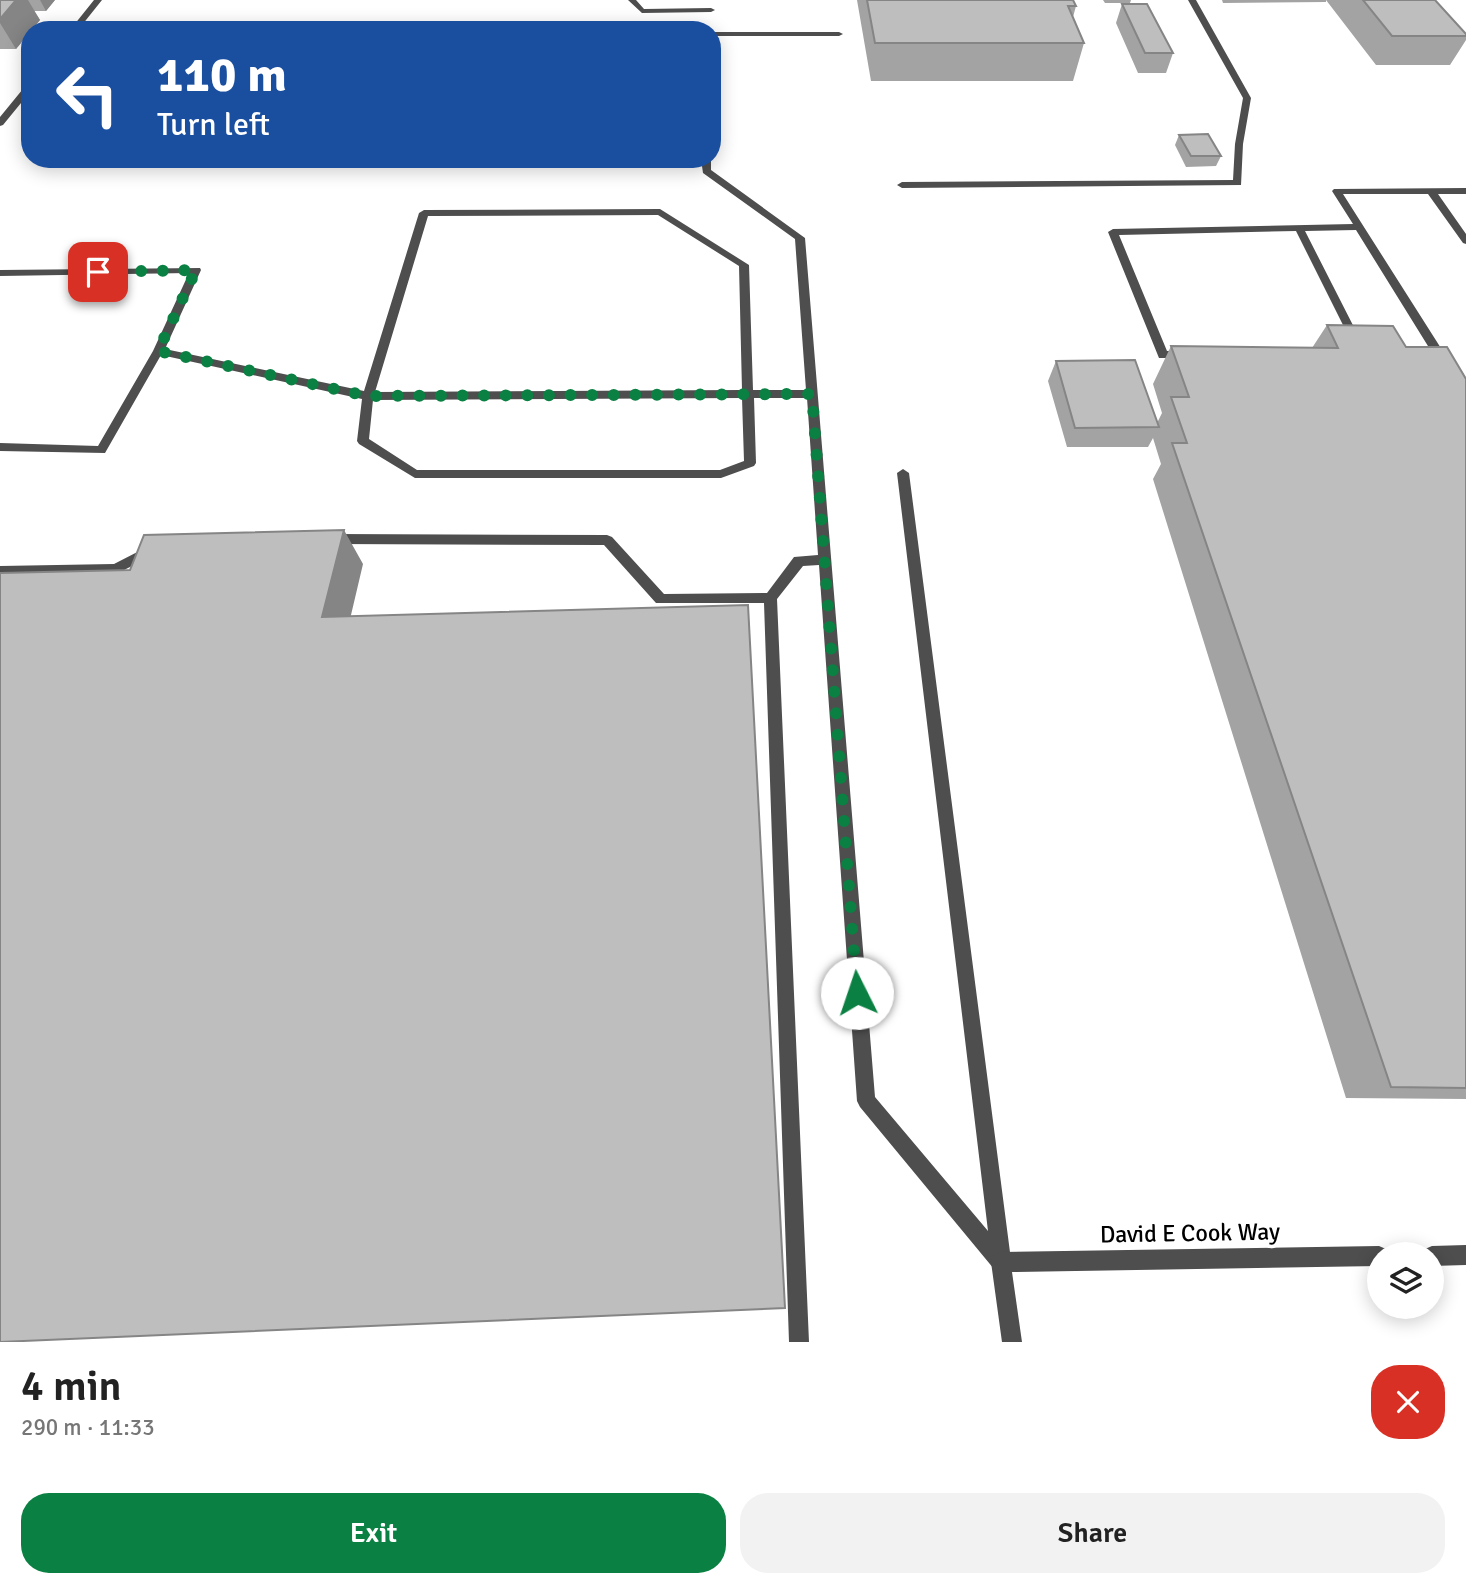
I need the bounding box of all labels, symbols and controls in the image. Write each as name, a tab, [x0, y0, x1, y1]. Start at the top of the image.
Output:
text: 110 m	[157, 45, 287, 105]
icon: left	[42, 49, 133, 140]
text: Turn left	[157, 105, 270, 144]
pin	[68, 242, 128, 302]
icon: arrive	[79, 253, 117, 291]
position arrow	[820, 956, 894, 1030]
street label: David E Cook Way	[1100, 1216, 1280, 1250]
map controls	[1367, 1242, 1444, 1319]
button: layers	[1367, 1242, 1444, 1319]
text: 4 min	[21, 1361, 122, 1412]
button: close	[1371, 1365, 1445, 1439]
text: 290 m · 11:33	[21, 1413, 155, 1442]
button: Exit	[21, 1493, 726, 1573]
button: Share	[740, 1493, 1445, 1573]

